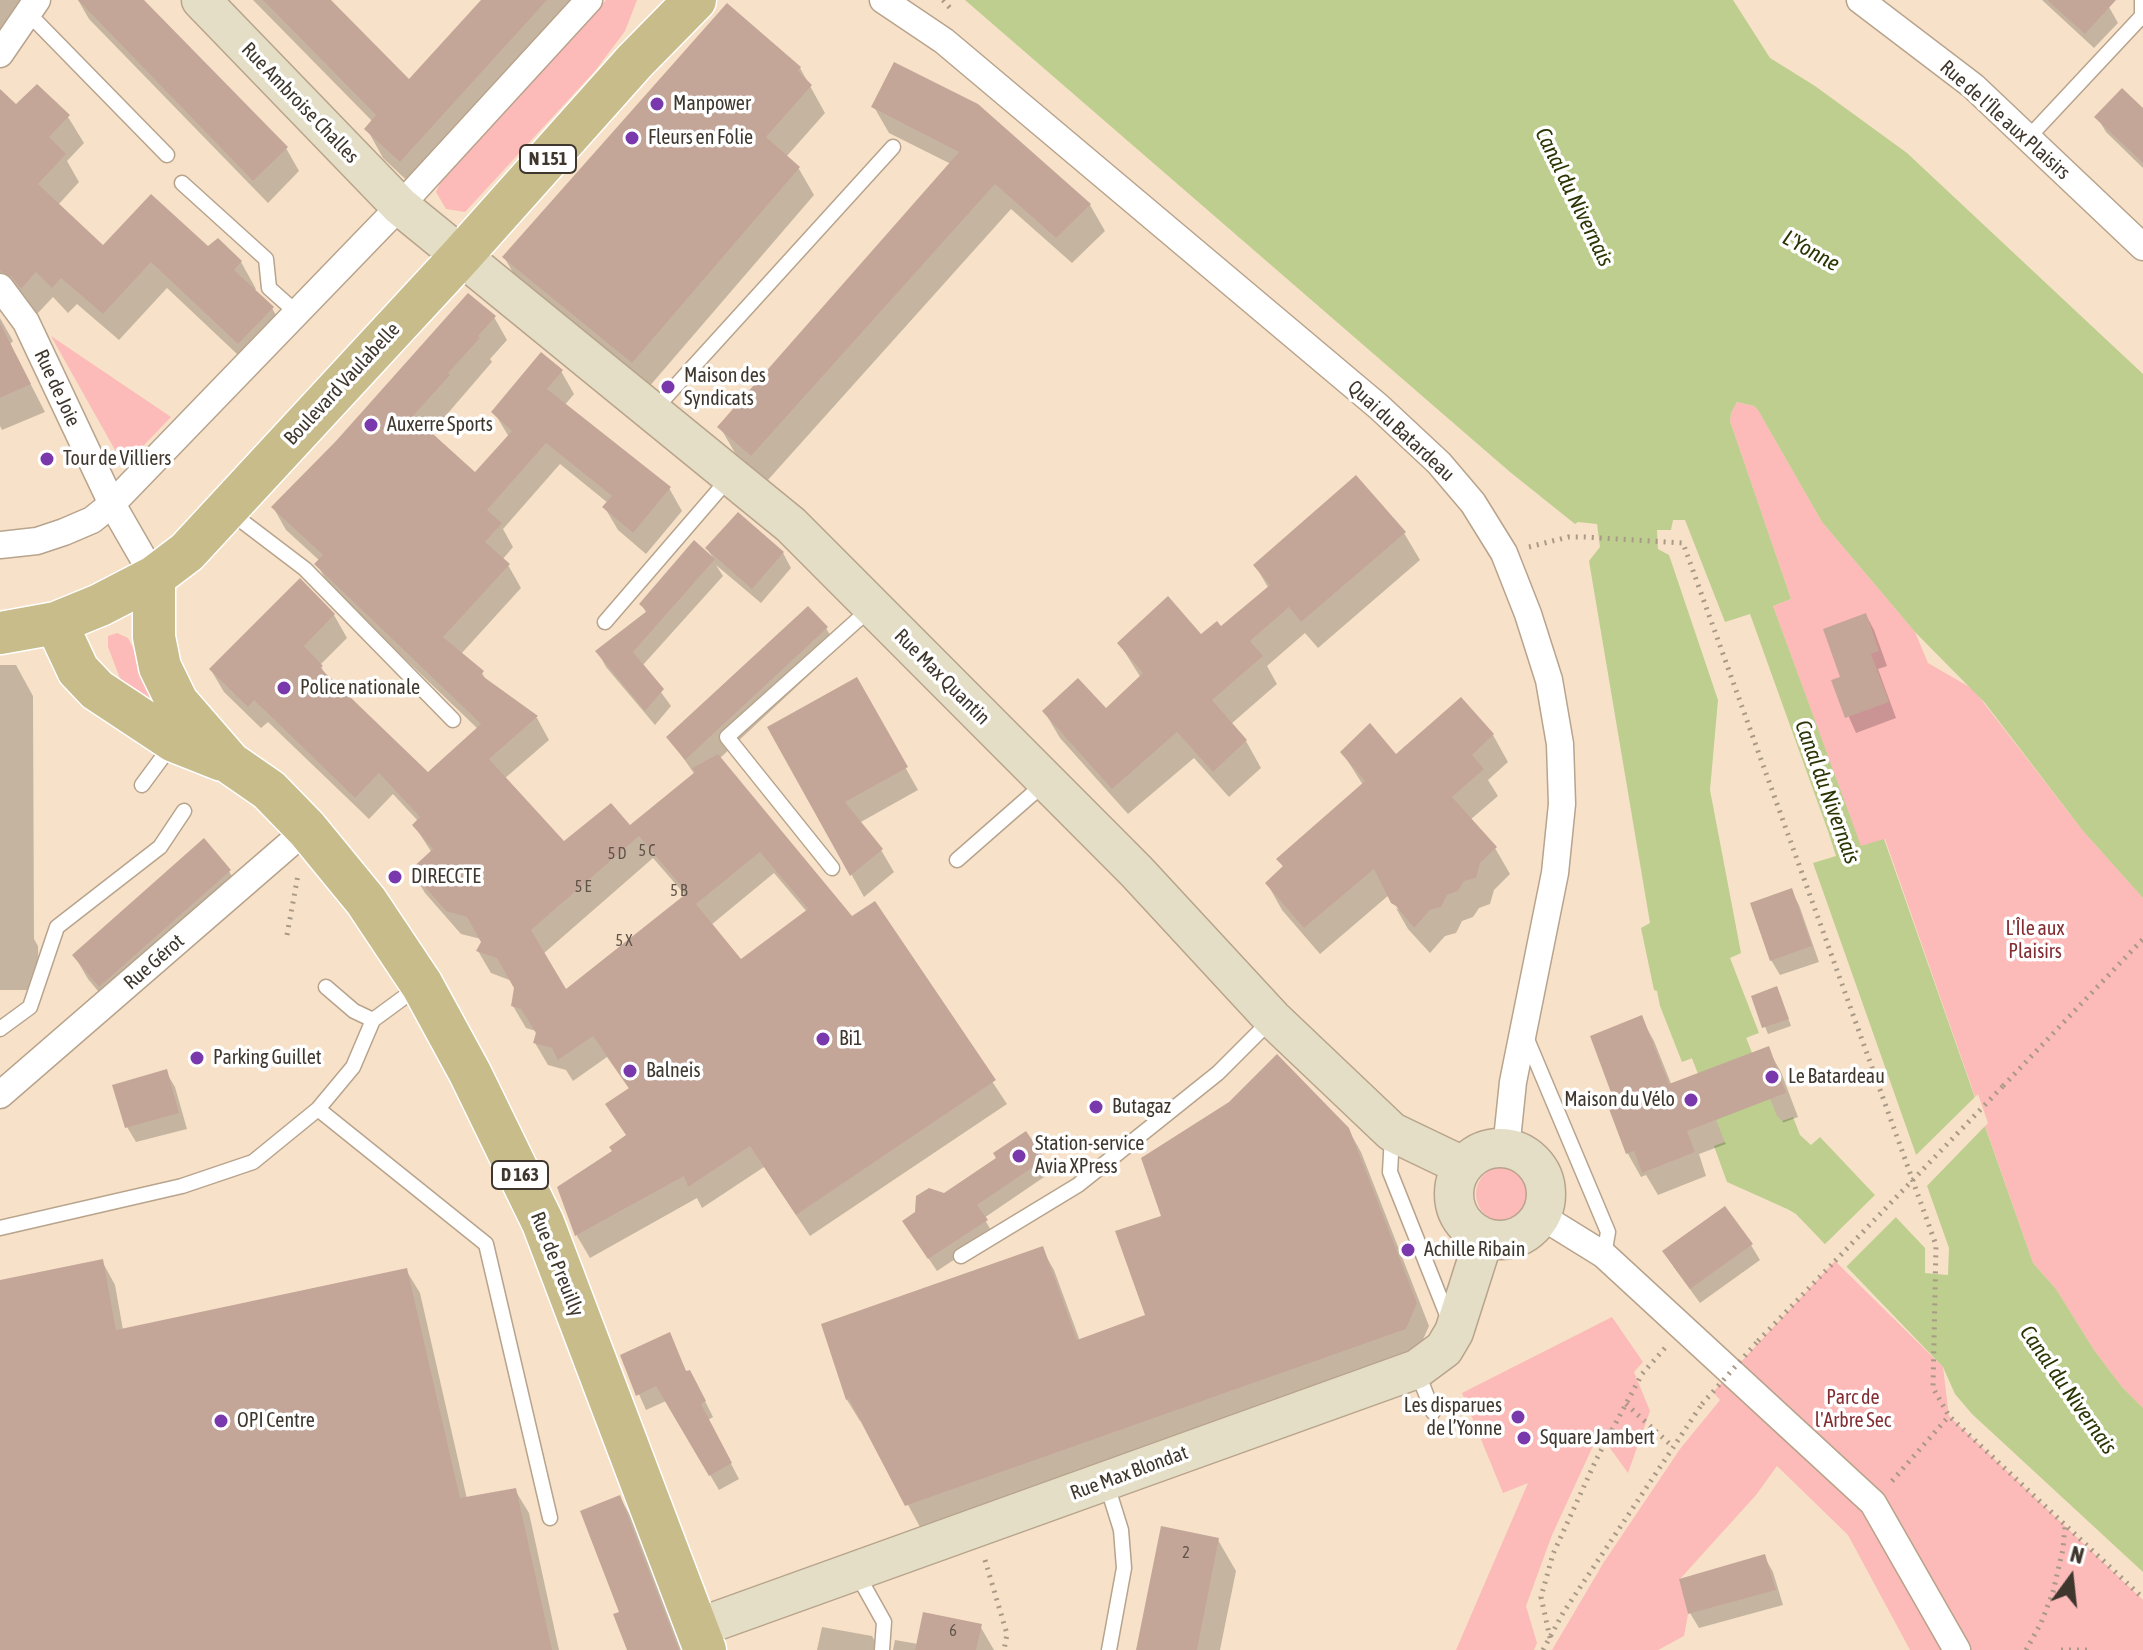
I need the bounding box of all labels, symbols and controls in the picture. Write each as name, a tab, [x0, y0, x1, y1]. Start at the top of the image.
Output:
street label: Rue Ambroise Challes	[236, 38, 364, 168]
street label: Rue de l'Île aux Plaisirs	[1935, 55, 2075, 185]
place label: Manpower	[673, 92, 751, 116]
marker: Manpower	[648, 95, 666, 113]
water label: Canal du Nivernais	[1529, 123, 1619, 271]
place label: Fleurs en Folie	[648, 126, 753, 150]
marker: Fleurs en Folie	[623, 129, 641, 147]
road number: N 151	[520, 145, 576, 173]
water label: L'Yonne	[1778, 225, 1844, 277]
street label: Boulevard Vaulabelle	[279, 318, 405, 450]
street label: Rue de Joie	[29, 346, 85, 430]
place label: Maison des Syndicats	[684, 364, 766, 411]
street label: Quai du Batardeau	[1343, 375, 1459, 487]
marker: Maison des Syndicats	[659, 378, 677, 396]
place label: Auxerre Sports	[387, 413, 493, 437]
marker: Auxerre Sports	[362, 416, 380, 434]
place label: Tour de Villiers	[63, 447, 171, 471]
marker: Tour de Villiers	[38, 450, 56, 468]
street label: Rue Max Quantin	[889, 624, 995, 730]
place label: Police nationale	[300, 676, 420, 700]
marker: Police nationale	[275, 679, 293, 697]
water label: Canal du Nivernais	[1789, 717, 1865, 867]
house number: 5 C	[639, 841, 655, 861]
house number: 5 D	[608, 844, 626, 864]
place label: DIRECCTE	[411, 865, 481, 889]
marker: DIRECCTE	[386, 868, 404, 886]
house number: 5 E	[575, 877, 591, 897]
house number: 5 B	[670, 881, 688, 901]
park label: L'Île aux Plaisirs	[2005, 917, 2065, 964]
street label: Rue Gérot	[119, 929, 189, 995]
house number: 5 X	[616, 931, 632, 951]
place label: Bi1	[839, 1027, 862, 1051]
marker: Bi1	[814, 1030, 832, 1048]
place label: Parking Guillet	[213, 1046, 322, 1070]
marker: Parking Guillet	[188, 1049, 206, 1067]
place label: Balneis	[646, 1059, 701, 1083]
marker: Balneis	[621, 1062, 639, 1080]
place label: Le Batardeau	[1788, 1065, 1885, 1089]
marker: Le Batardeau	[1763, 1068, 1781, 1086]
place label: Maison du Vélo	[1564, 1088, 1675, 1112]
marker: Maison du Vélo	[1682, 1091, 1700, 1109]
place label: Butagaz	[1112, 1095, 1171, 1119]
marker: Butagaz	[1087, 1098, 1105, 1116]
place label: Station-service Avia XPress	[1035, 1132, 1144, 1179]
marker: Station-service Avia XPress	[1010, 1147, 1028, 1165]
road number: D 163	[492, 1161, 548, 1189]
street label: Rue de Preuilly	[525, 1208, 589, 1320]
place label: Achille Ribain	[1424, 1238, 1525, 1262]
marker: Achille Ribain	[1399, 1241, 1417, 1259]
water label: Canal du Nivernais	[2014, 1321, 2122, 1459]
park label: Parc de l'Arbre Sec	[1815, 1386, 1891, 1433]
place label: Les disparues de l’Yonne	[1404, 1394, 1502, 1441]
marker: Les disparues de l’Yonne	[1509, 1408, 1527, 1426]
place label: OPI Centre	[237, 1409, 315, 1433]
marker: OPI Centre	[212, 1412, 230, 1430]
place label: Square Jambert	[1540, 1426, 1655, 1450]
marker: Square Jambert	[1515, 1429, 1533, 1447]
street label: Rue Max Blondat	[1067, 1441, 1191, 1505]
north arrow	[2031, 1538, 2111, 1618]
text: N	[2068, 1541, 2087, 1569]
house number: 2	[1182, 1543, 1190, 1563]
house number: 6	[949, 1621, 957, 1641]

